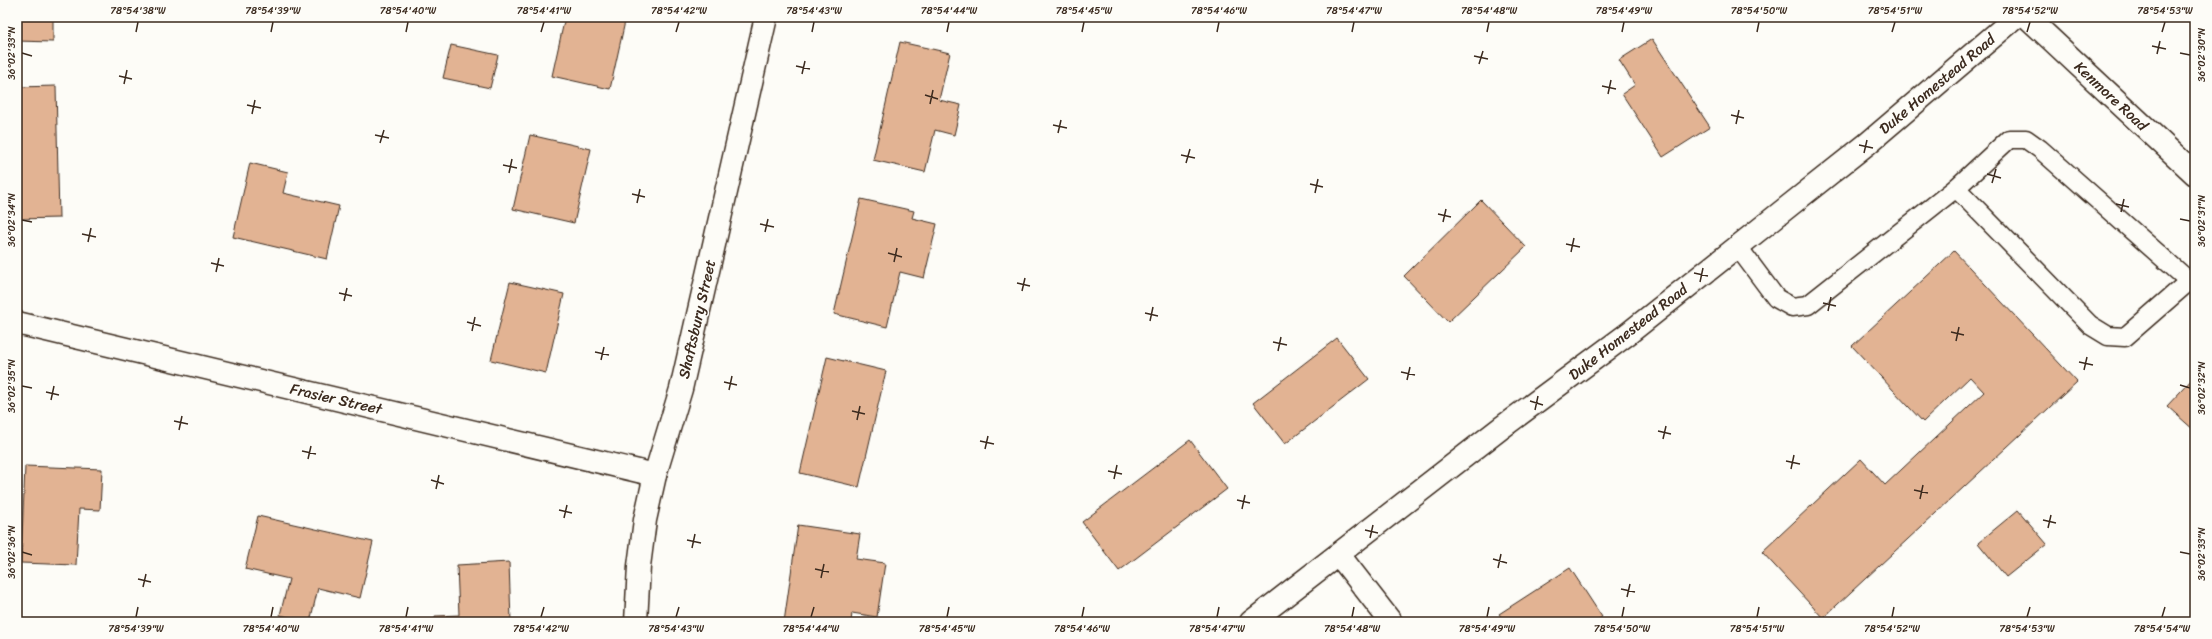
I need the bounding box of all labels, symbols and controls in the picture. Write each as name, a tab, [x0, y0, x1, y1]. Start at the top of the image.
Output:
text: 78°54'38"W	[110, 2, 166, 20]
text: 78°54'39"W	[245, 2, 301, 20]
text: 78°54'40"W	[380, 2, 437, 20]
text: 78°54'41"W	[517, 2, 572, 20]
text: 78°54'42"W	[651, 2, 707, 20]
text: 78°54'43"W	[786, 2, 842, 20]
text: 78°54'44"W	[921, 2, 978, 20]
text: 78°54'45"W	[1056, 2, 1112, 20]
text: 78°54'46"W	[1191, 2, 1247, 20]
text: 78°54'47"W	[1326, 2, 1382, 20]
text: 78°54'48"W	[1461, 2, 1517, 20]
text: 78°54'49"W	[1596, 2, 1652, 20]
text: 78°54'50"W	[1731, 2, 1787, 20]
text: 78°54'51"W	[1868, 2, 1922, 20]
text: 78°54'52"W	[2002, 2, 2058, 20]
text: 78°54'53"W	[2137, 2, 2193, 20]
text: 36°02'33"N	[3, 26, 21, 80]
street label: Duke Homestead Road	[1873, 26, 2002, 141]
text: 36°02'30"N	[2193, 28, 2211, 82]
street label: Kenmore Road	[2068, 55, 2155, 138]
text: 36°02'34"N	[3, 193, 21, 247]
text: 36°02'31"N	[2193, 195, 2211, 247]
street label: Shaftsbury Street	[671, 256, 723, 381]
street label: Duke Homestead Road	[1563, 276, 1694, 387]
text: 36°02'35"N	[3, 359, 21, 413]
text: 36°02'32"N	[2193, 361, 2211, 415]
street label: Frasier Street	[287, 376, 386, 422]
text: 36°02'36"N	[3, 525, 21, 579]
text: 36°02'33"N	[2193, 527, 2211, 581]
text: 78°54'39"W	[108, 620, 164, 638]
text: 78°54'40"W	[243, 620, 300, 638]
text: 78°54'41"W	[379, 620, 434, 638]
text: 78°54'42"W	[513, 620, 569, 638]
text: 78°54'43"W	[648, 620, 704, 638]
text: 78°54'44"W	[783, 620, 840, 638]
text: 78°54'45"W	[919, 620, 975, 638]
text: 78°54'46"W	[1054, 620, 1110, 638]
text: 78°54'47"W	[1189, 620, 1245, 638]
text: 78°54'48"W	[1324, 620, 1380, 638]
text: 78°54'49"W	[1459, 620, 1515, 638]
text: 78°54'50"W	[1594, 620, 1650, 638]
text: 78°54'51"W	[1730, 620, 1784, 638]
text: 78°54'52"W	[1864, 620, 1920, 638]
text: 78°54'53"W	[1999, 620, 2055, 638]
text: 78°54'54"W	[2134, 620, 2190, 638]

